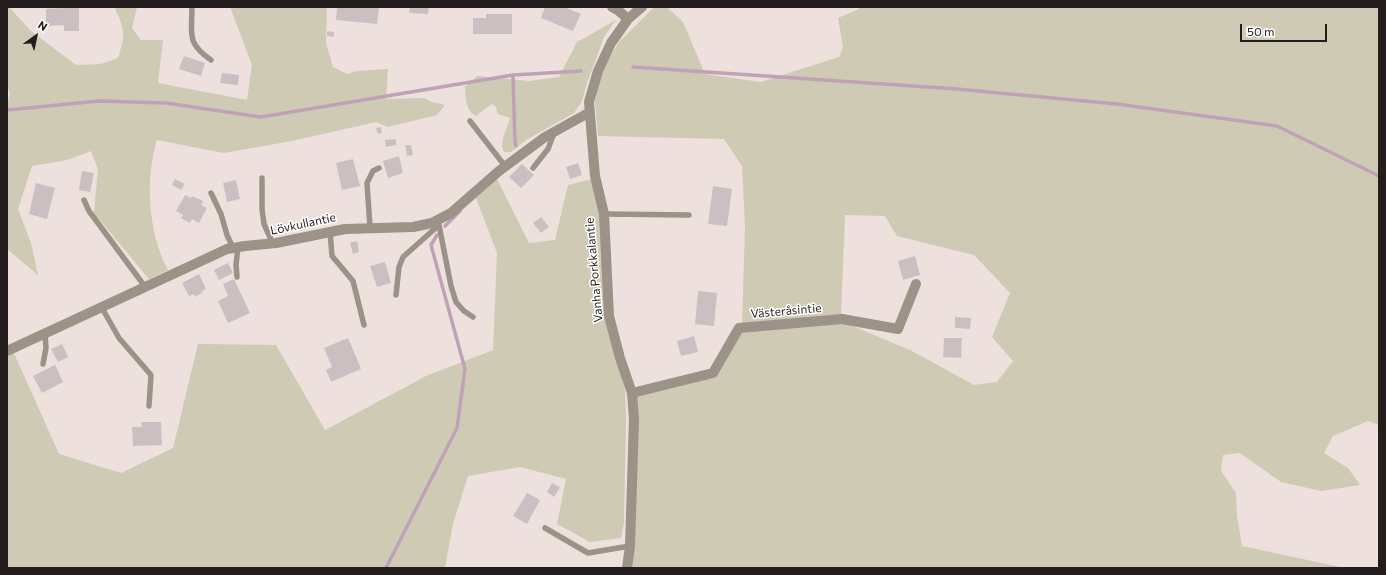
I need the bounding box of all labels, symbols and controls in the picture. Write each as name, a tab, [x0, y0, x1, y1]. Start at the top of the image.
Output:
north arrow	[16, 16, 56, 56]
scale bar	[1242, 16, 1329, 42]
text: N	[36, 18, 50, 33]
text: 50 m	[1247, 24, 1275, 38]
street label: Lövkullantie	[269, 210, 337, 238]
street label: Vanha Porkkalantie	[582, 217, 606, 323]
street label: Västeråsintie	[750, 301, 822, 321]

